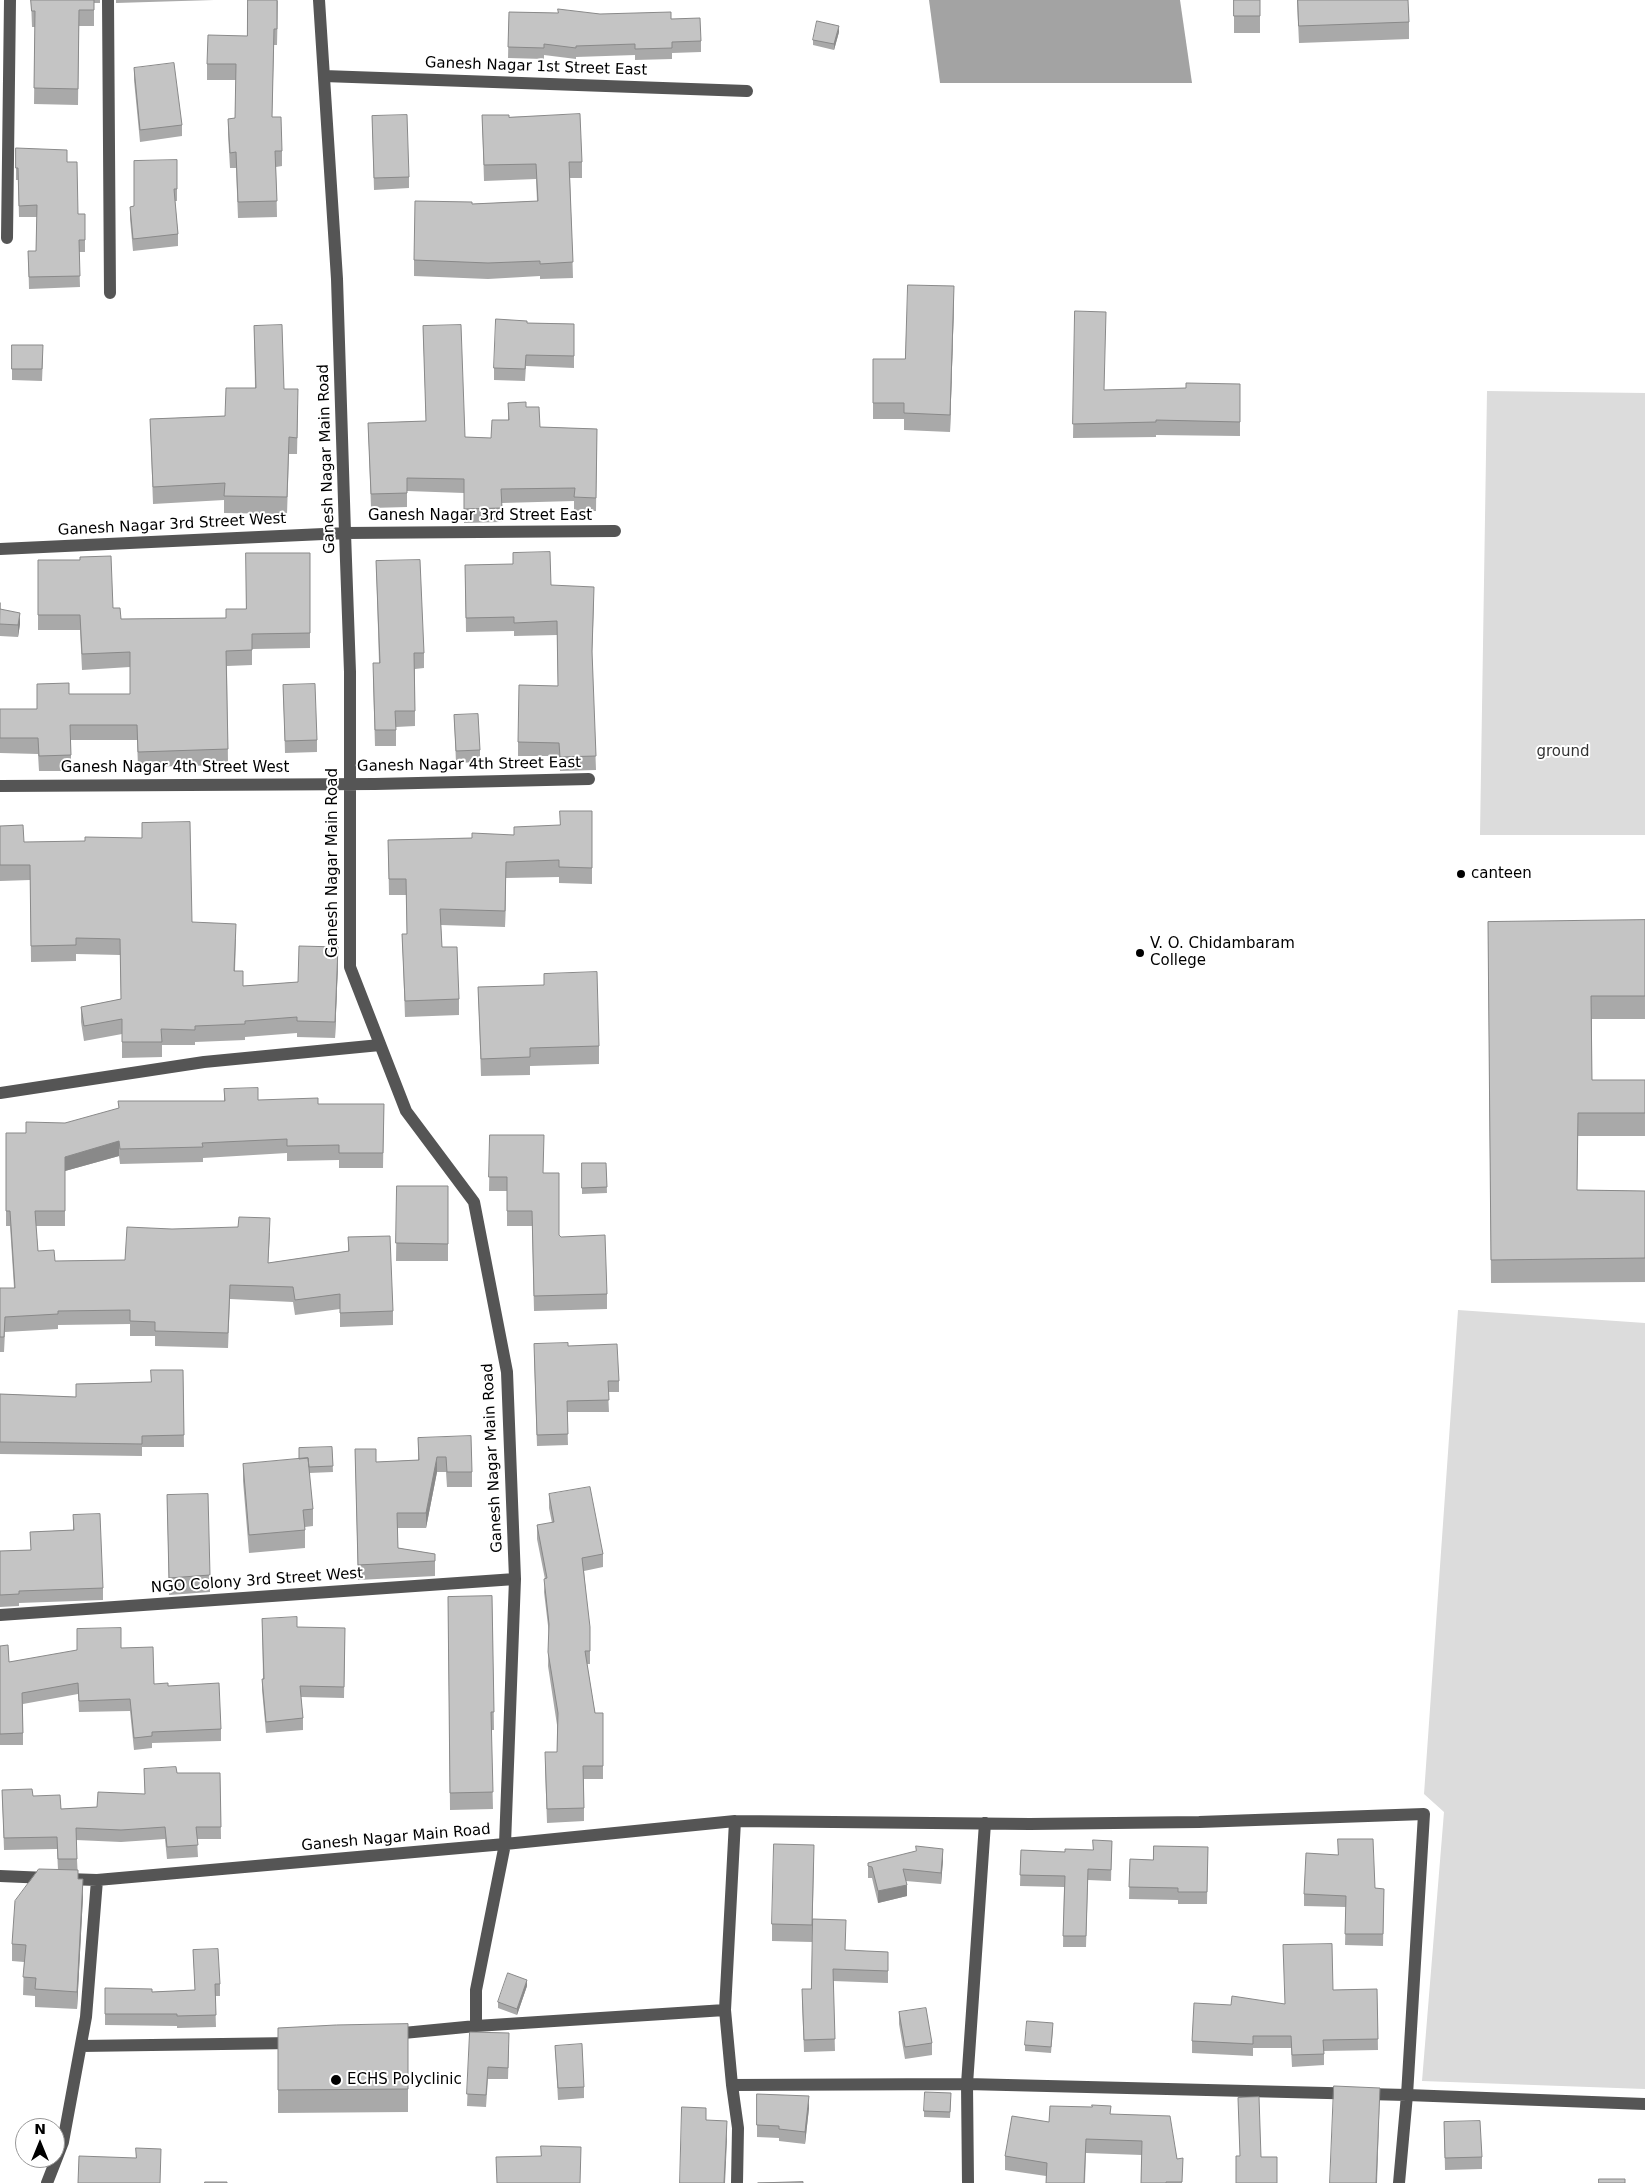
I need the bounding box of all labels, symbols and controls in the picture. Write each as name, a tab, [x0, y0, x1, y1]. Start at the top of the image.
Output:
street label: Ganesh Nagar 1st Street East	[425, 54, 647, 80]
street label: Ganesh Nagar Main Road	[315, 364, 339, 554]
street label: Ganesh Nagar 3rd Street East	[368, 507, 592, 525]
street label: Ganesh Nagar 3rd Street West	[57, 510, 287, 540]
park label: ground	[1536, 743, 1590, 761]
street label: Ganesh Nagar 4th Street East	[357, 754, 581, 776]
street label: Ganesh Nagar 4th Street West	[61, 759, 289, 777]
street label: Ganesh Nagar Main Road	[324, 768, 342, 958]
place label: canteen	[1471, 865, 1532, 883]
marker: canteen	[1455, 868, 1467, 880]
place label: V. O. Chidambaram College	[1150, 935, 1295, 970]
marker: V. O. Chidambaram College	[1134, 947, 1146, 959]
street label: Ganesh Nagar Main Road	[479, 1363, 507, 1553]
street label: NGO Colony 3rd Street West	[150, 1565, 364, 1597]
street label: Ganesh Nagar Main Road	[301, 1821, 491, 1855]
place label: ECHS Polyclinic	[347, 2071, 462, 2089]
marker: ECHS Polyclinic	[329, 2073, 343, 2087]
north arrow	[15, 2118, 65, 2168]
text: N	[34, 2121, 46, 2137]

